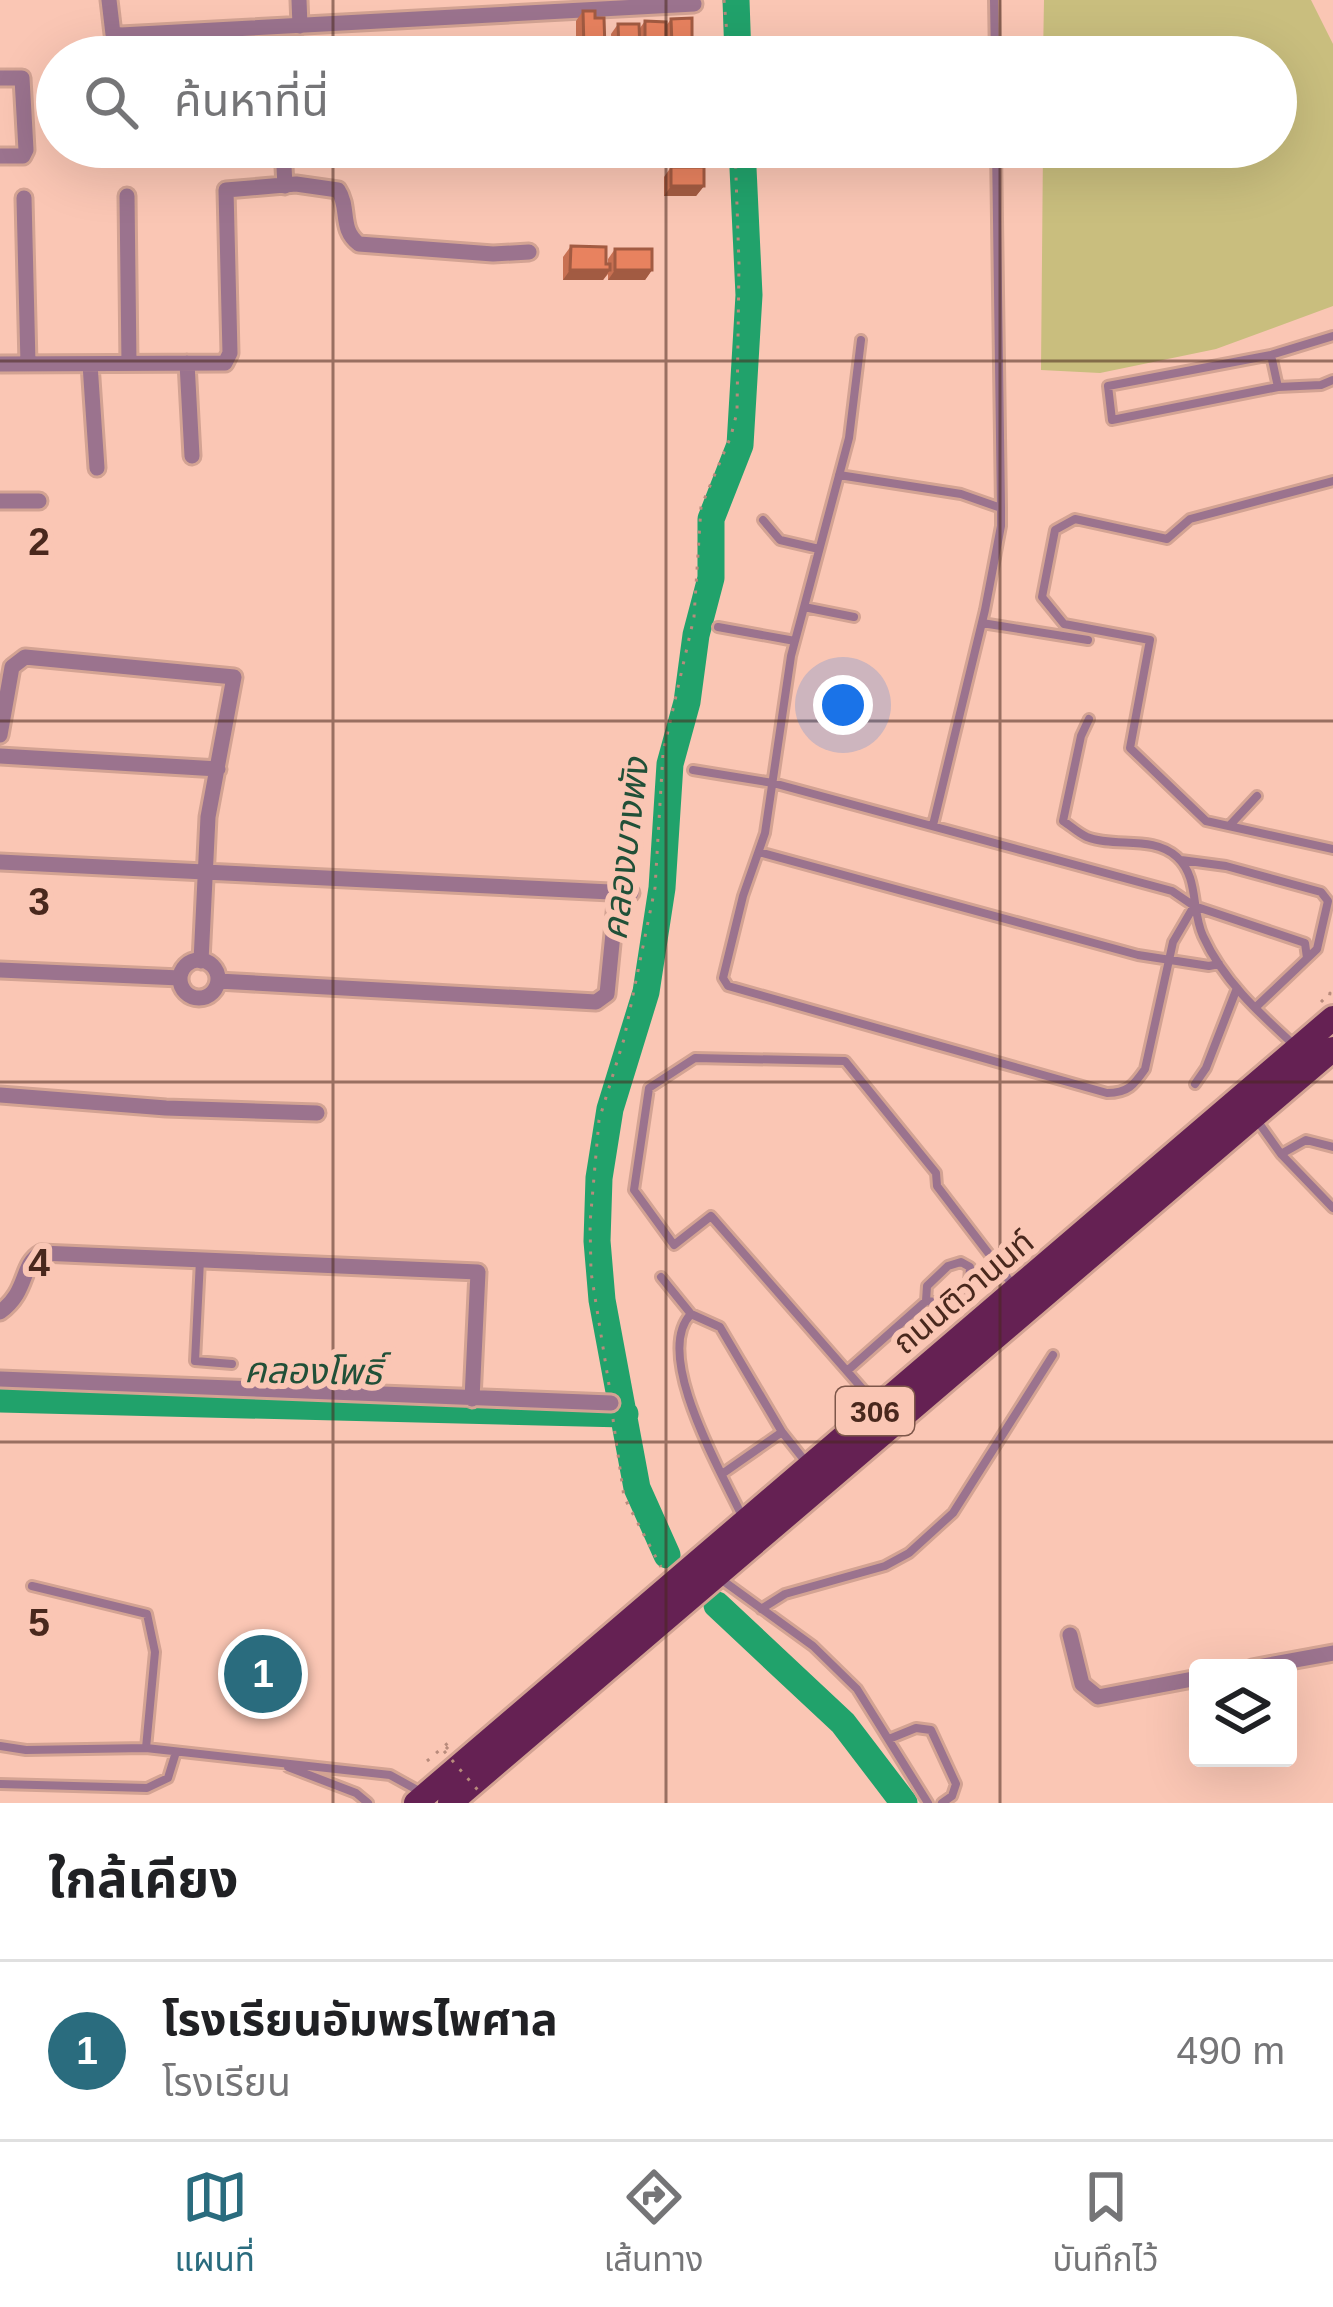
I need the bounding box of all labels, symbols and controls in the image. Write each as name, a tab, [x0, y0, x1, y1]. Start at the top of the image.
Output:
search box	[36, 36, 1297, 168]
icon: search	[78, 69, 144, 135]
text: ค้นหาที่นี่	[174, 75, 329, 126]
text: 2	[28, 520, 50, 563]
your location	[813, 675, 873, 735]
water label: คลองบางพัง	[594, 754, 657, 942]
text: 3	[28, 880, 50, 923]
street label: ถนนติวานนท์	[885, 1223, 1041, 1361]
text: 4	[28, 1241, 50, 1284]
water label: คลองโพธิ์	[244, 1349, 392, 1393]
road number: 306	[836, 1387, 914, 1435]
text: 5	[28, 1601, 50, 1644]
pin: 1	[224, 1629, 302, 1719]
map controls	[1189, 1659, 1297, 1767]
button: layers	[1189, 1659, 1297, 1767]
text: ใกล้เคียง	[48, 1851, 238, 1908]
text: โรงเรียนอัมพรไพศาล	[162, 1994, 558, 2045]
text: 1	[76, 2029, 98, 2072]
text: 490 m	[1177, 2029, 1285, 2072]
text: โรงเรียน	[162, 2061, 291, 2104]
tab: แผนที่	[174, 2164, 255, 2286]
tab: เส้นทาง	[604, 2164, 704, 2286]
tab: บันทึกไว้	[1053, 2164, 1159, 2286]

